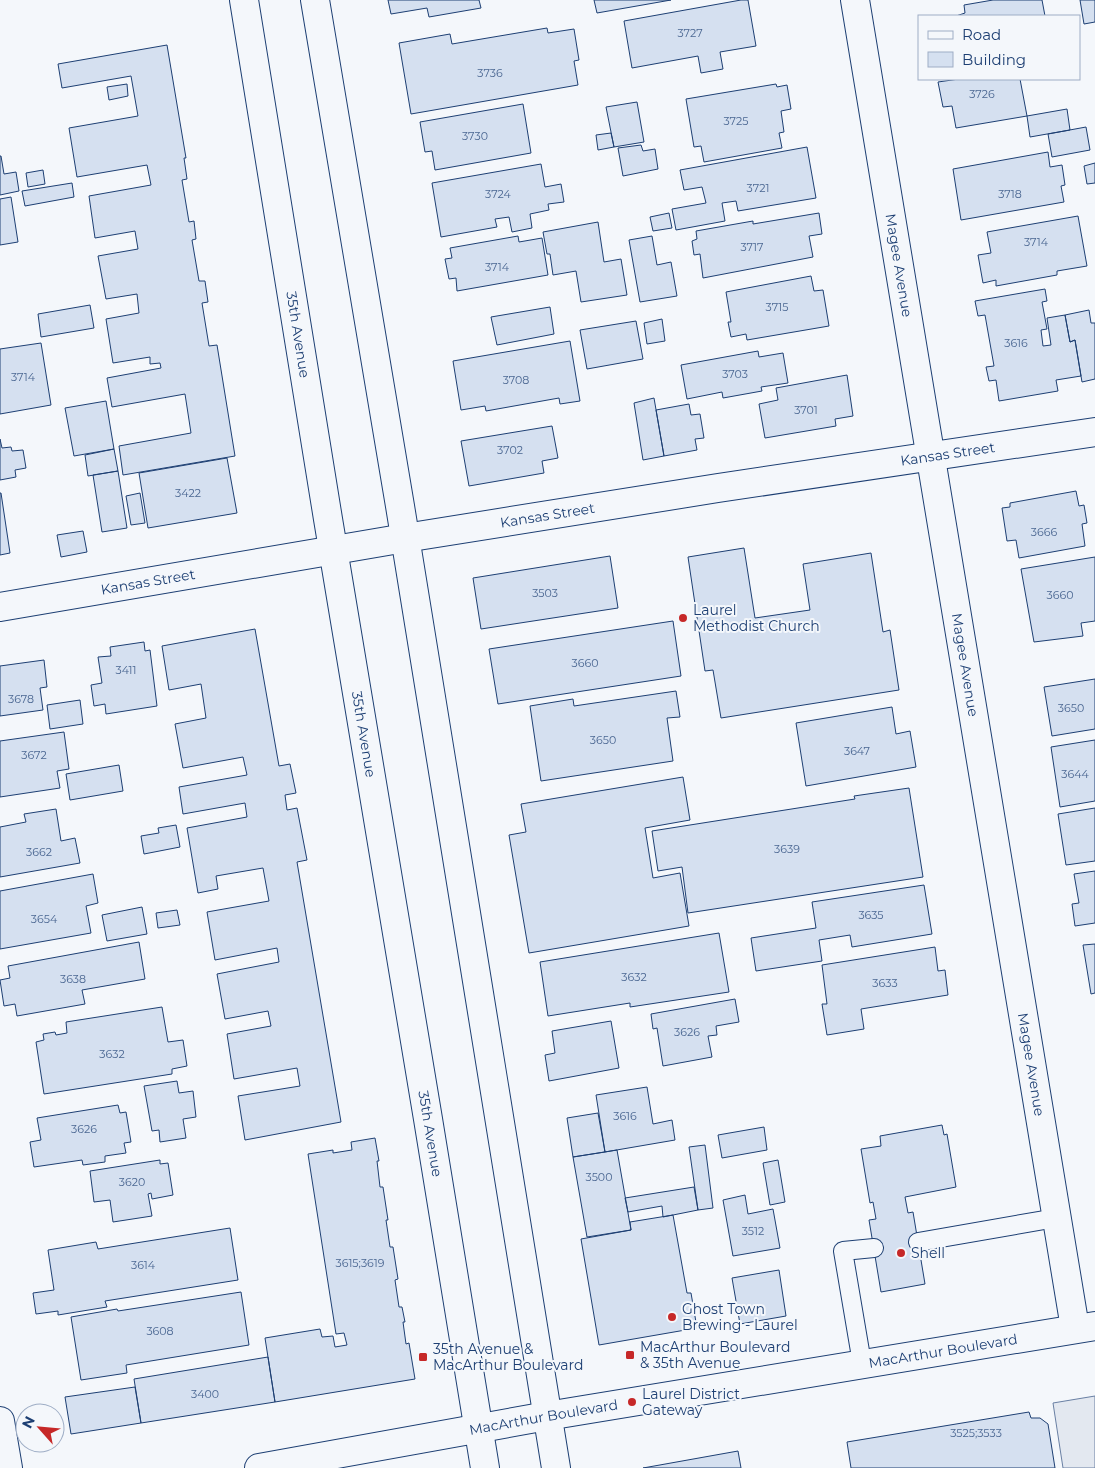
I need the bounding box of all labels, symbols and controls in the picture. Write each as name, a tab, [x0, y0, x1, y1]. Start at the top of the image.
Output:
legend	[918, 15, 1080, 80]
text: Road	[962, 25, 1001, 44]
house number: 3727	[677, 26, 703, 40]
text: Building	[962, 50, 1026, 69]
house number: 3736	[477, 66, 503, 80]
house number: 3726	[969, 87, 995, 101]
house number: 3725	[723, 114, 749, 128]
house number: 3730	[462, 129, 488, 143]
house number: 3721	[747, 181, 769, 195]
house number: 3724	[485, 187, 512, 201]
house number: 3718	[998, 187, 1022, 201]
street label: Magee Avenue	[882, 212, 916, 319]
house number: 3714	[1024, 235, 1049, 249]
house number: 3717	[740, 240, 764, 254]
house number: 3714	[485, 260, 510, 274]
street label: 35th Avenue	[282, 290, 314, 379]
house number: 3715	[766, 300, 788, 314]
house number: 3616	[1004, 336, 1028, 350]
house number: 3703	[722, 367, 748, 381]
house number: 3714	[11, 370, 36, 384]
house number: 3708	[503, 373, 529, 387]
house number: 3701	[794, 403, 818, 417]
street label: Kansas Street	[899, 438, 997, 470]
house number: 3702	[497, 443, 523, 457]
house number: 3422	[175, 486, 201, 500]
street label: Kansas Street	[499, 499, 596, 532]
house number: 3666	[1031, 525, 1057, 539]
street label: Kansas Street	[99, 565, 197, 599]
house number: 3503	[532, 586, 558, 600]
house number: 3660	[1047, 588, 1073, 602]
place label: Laurel Methodist Church	[693, 601, 820, 635]
marker: Laurel Methodist Church	[677, 612, 689, 624]
street label: Magee Avenue	[948, 612, 983, 718]
house number: 3660	[572, 656, 598, 670]
house number: 3411	[115, 663, 137, 677]
street label: 35th Avenue	[348, 690, 380, 779]
house number: 3678	[8, 692, 34, 706]
house number: 3650	[1058, 701, 1084, 715]
house number: 3650	[590, 733, 616, 747]
house number: 3647	[844, 744, 870, 758]
house number: 3672	[21, 748, 47, 762]
house number: 3644	[1061, 767, 1089, 781]
house number: 3639	[774, 842, 800, 856]
house number: 3662	[26, 845, 52, 859]
house number: 3635	[858, 908, 884, 922]
house number: 3654	[31, 912, 58, 926]
house number: 3632	[621, 970, 647, 984]
house number: 3638	[60, 972, 86, 986]
house number: 3633	[872, 976, 898, 990]
street label: Magee Avenue	[1014, 1011, 1049, 1118]
house number: 3626	[674, 1025, 700, 1039]
house number: 3632	[99, 1047, 125, 1061]
street label: 35th Avenue	[414, 1089, 446, 1178]
house number: 3616	[613, 1109, 637, 1123]
house number: 3626	[71, 1122, 97, 1136]
house number: 3500	[586, 1170, 612, 1184]
house number: 3620	[119, 1175, 145, 1189]
house number: 3512	[742, 1224, 764, 1238]
place label: Shell	[911, 1244, 945, 1262]
marker: Shell	[895, 1247, 907, 1259]
house number: 3615;3619	[335, 1256, 385, 1270]
house number: 3614	[131, 1258, 156, 1272]
place label: Ghost Town Brewing - Laurel	[682, 1300, 798, 1334]
marker: Ghost Town Brewing - Laurel	[666, 1311, 678, 1323]
house number: 3608	[146, 1324, 174, 1338]
street label: MacArthur Boulevard	[867, 1330, 1019, 1372]
place label: MacArthur Boulevard & 35th Avenue	[640, 1338, 791, 1372]
place label: 35th Avenue & MacArthur Boulevard	[433, 1340, 584, 1374]
marker: MacArthur Boulevard & 35th Avenue	[624, 1349, 636, 1361]
marker: 35th Avenue & MacArthur Boulevard	[417, 1351, 429, 1363]
place label: Laurel District Gateway	[642, 1385, 740, 1419]
house number: 3400	[191, 1387, 219, 1401]
street label: MacArthur Boulevard	[468, 1396, 619, 1439]
marker: Laurel District Gateway	[626, 1396, 638, 1408]
north arrow	[15, 1403, 65, 1453]
text: N	[18, 1413, 39, 1431]
house number: 3525;3533	[950, 1426, 1002, 1440]

